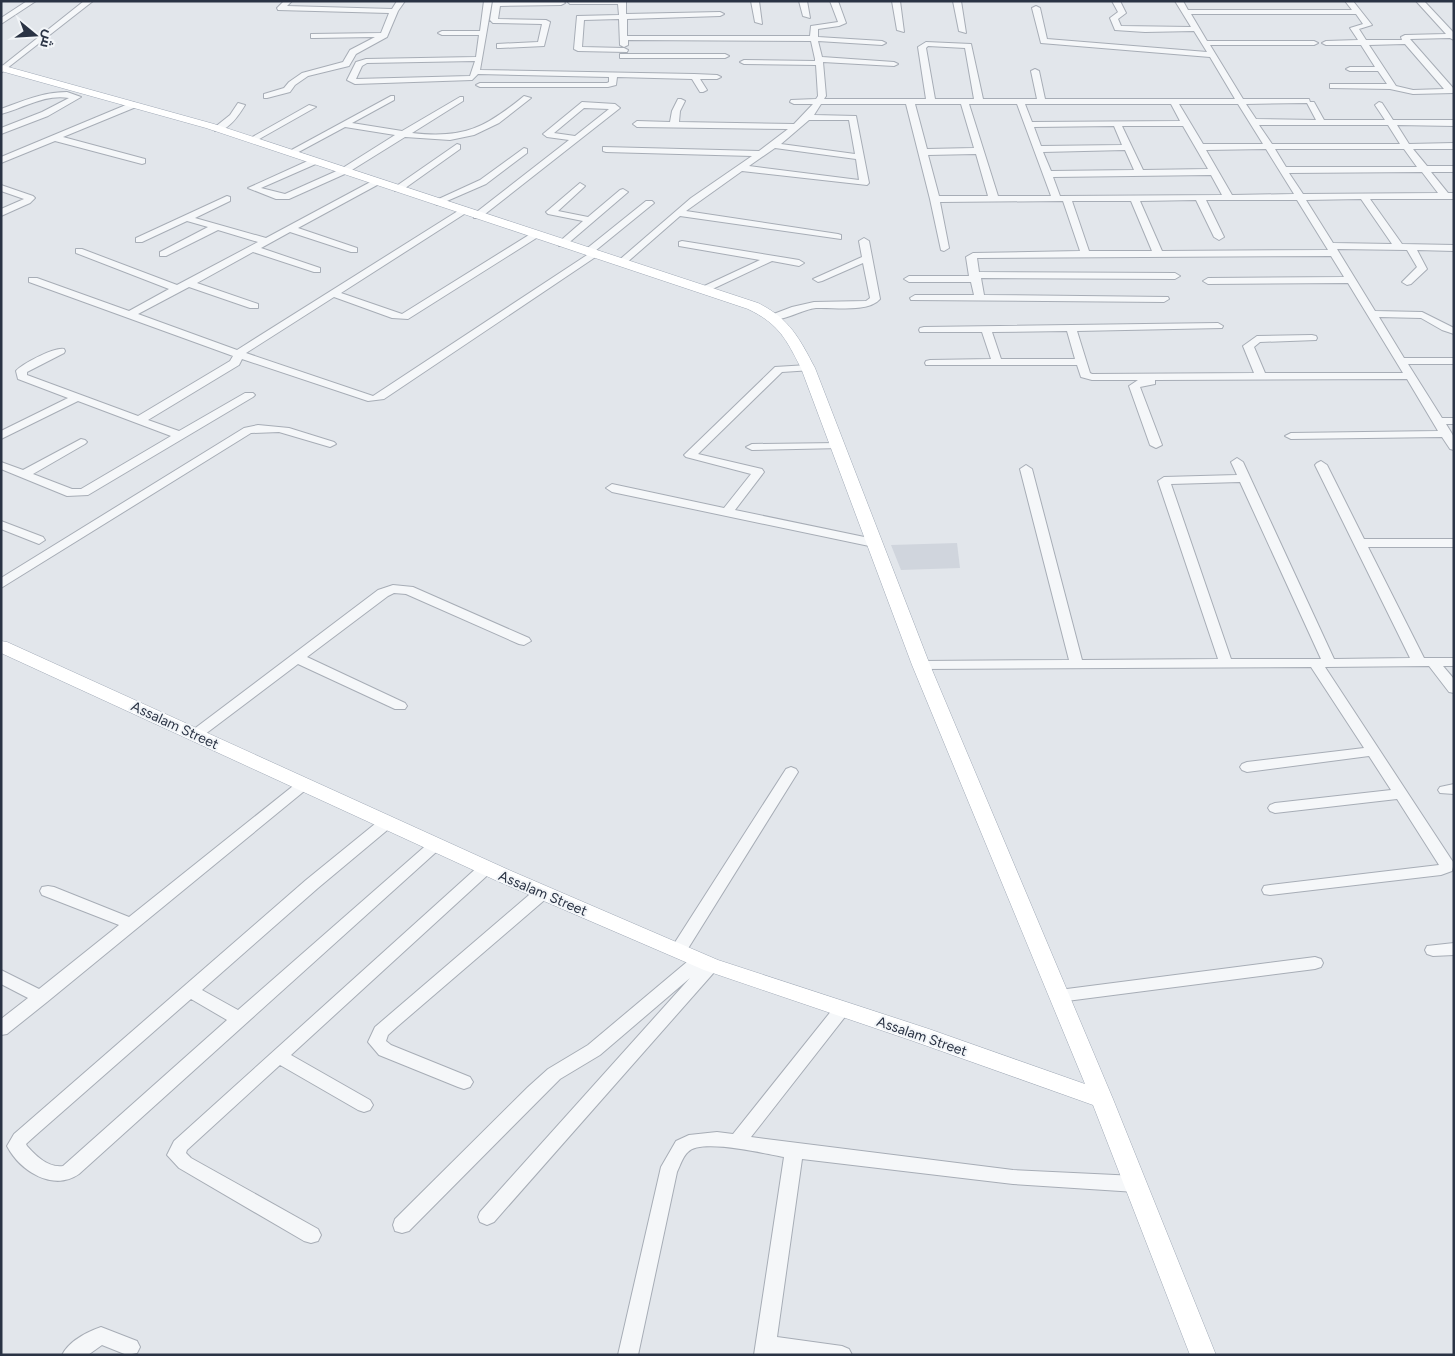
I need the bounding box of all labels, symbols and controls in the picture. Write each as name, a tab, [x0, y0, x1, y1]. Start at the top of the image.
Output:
north arrow	[10, 10, 60, 60]
text: ش	[36, 28, 58, 50]
street label: Assalam Street	[128, 698, 221, 753]
street label: Assalam Street	[496, 867, 590, 920]
street label: Assalam Street	[874, 1013, 969, 1060]

